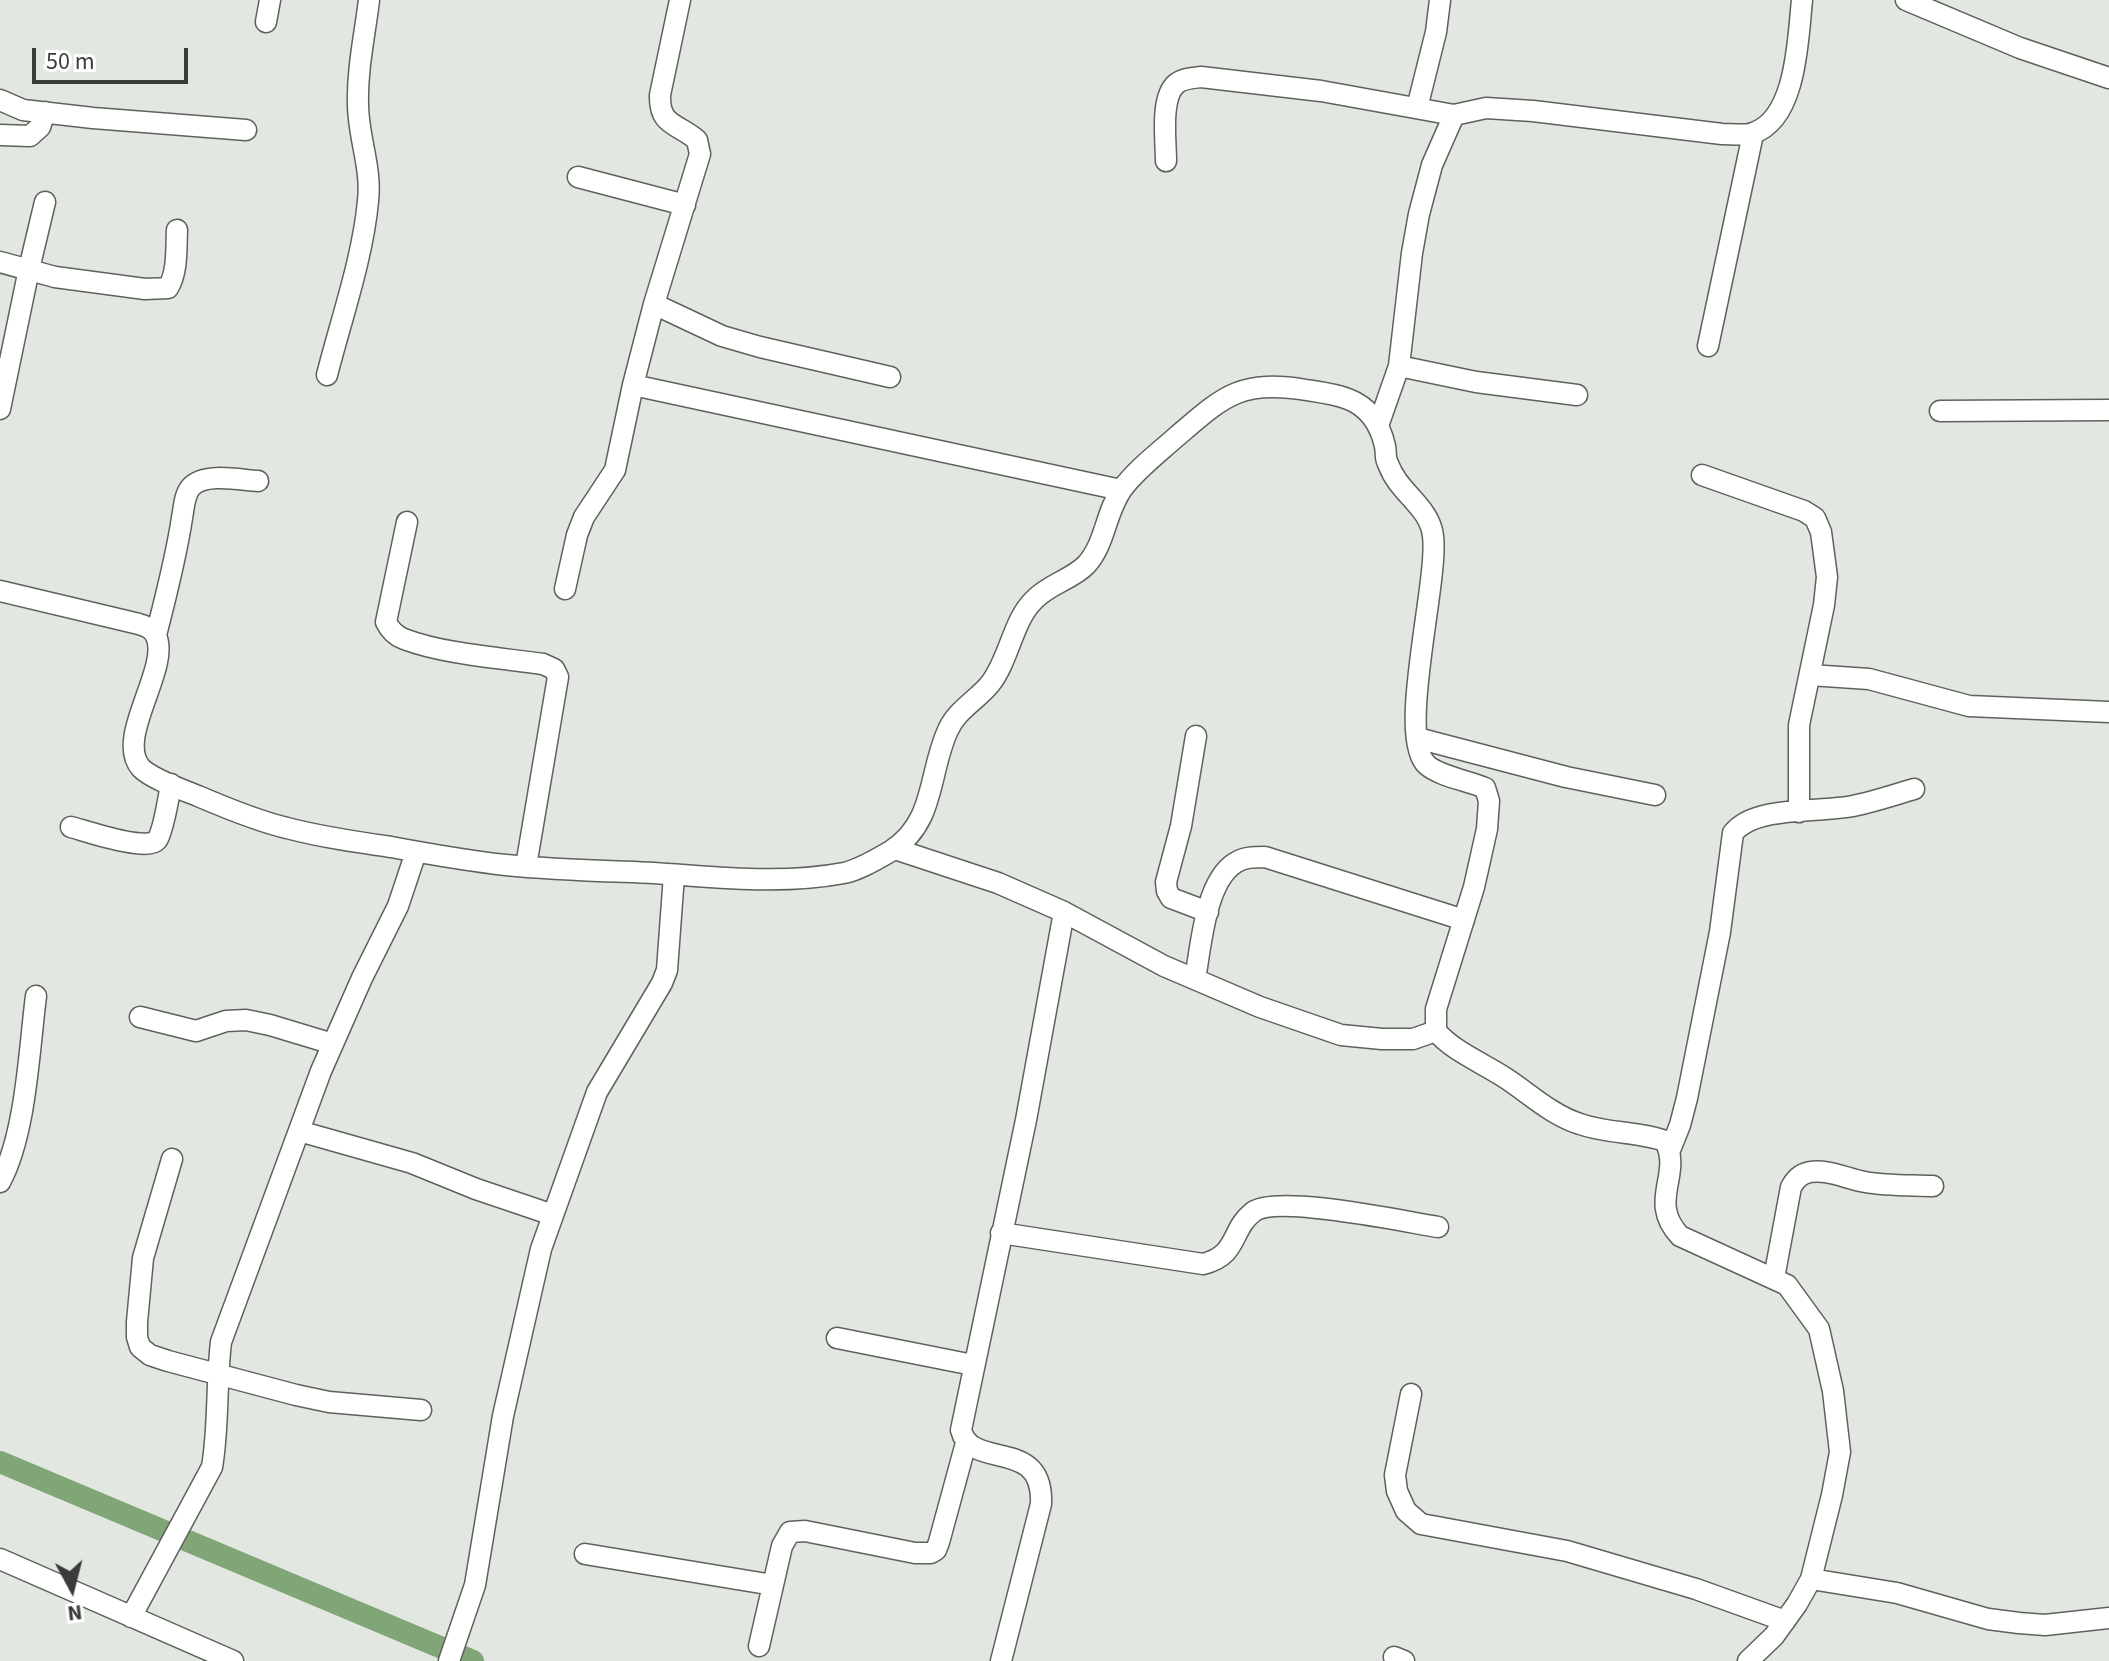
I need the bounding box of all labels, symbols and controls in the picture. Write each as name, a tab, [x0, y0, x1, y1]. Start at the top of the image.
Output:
scale bar	[36, 32, 192, 82]
text: 50 m	[46, 44, 95, 79]
north arrow	[32, 1549, 112, 1629]
text: N	[66, 1596, 84, 1630]

